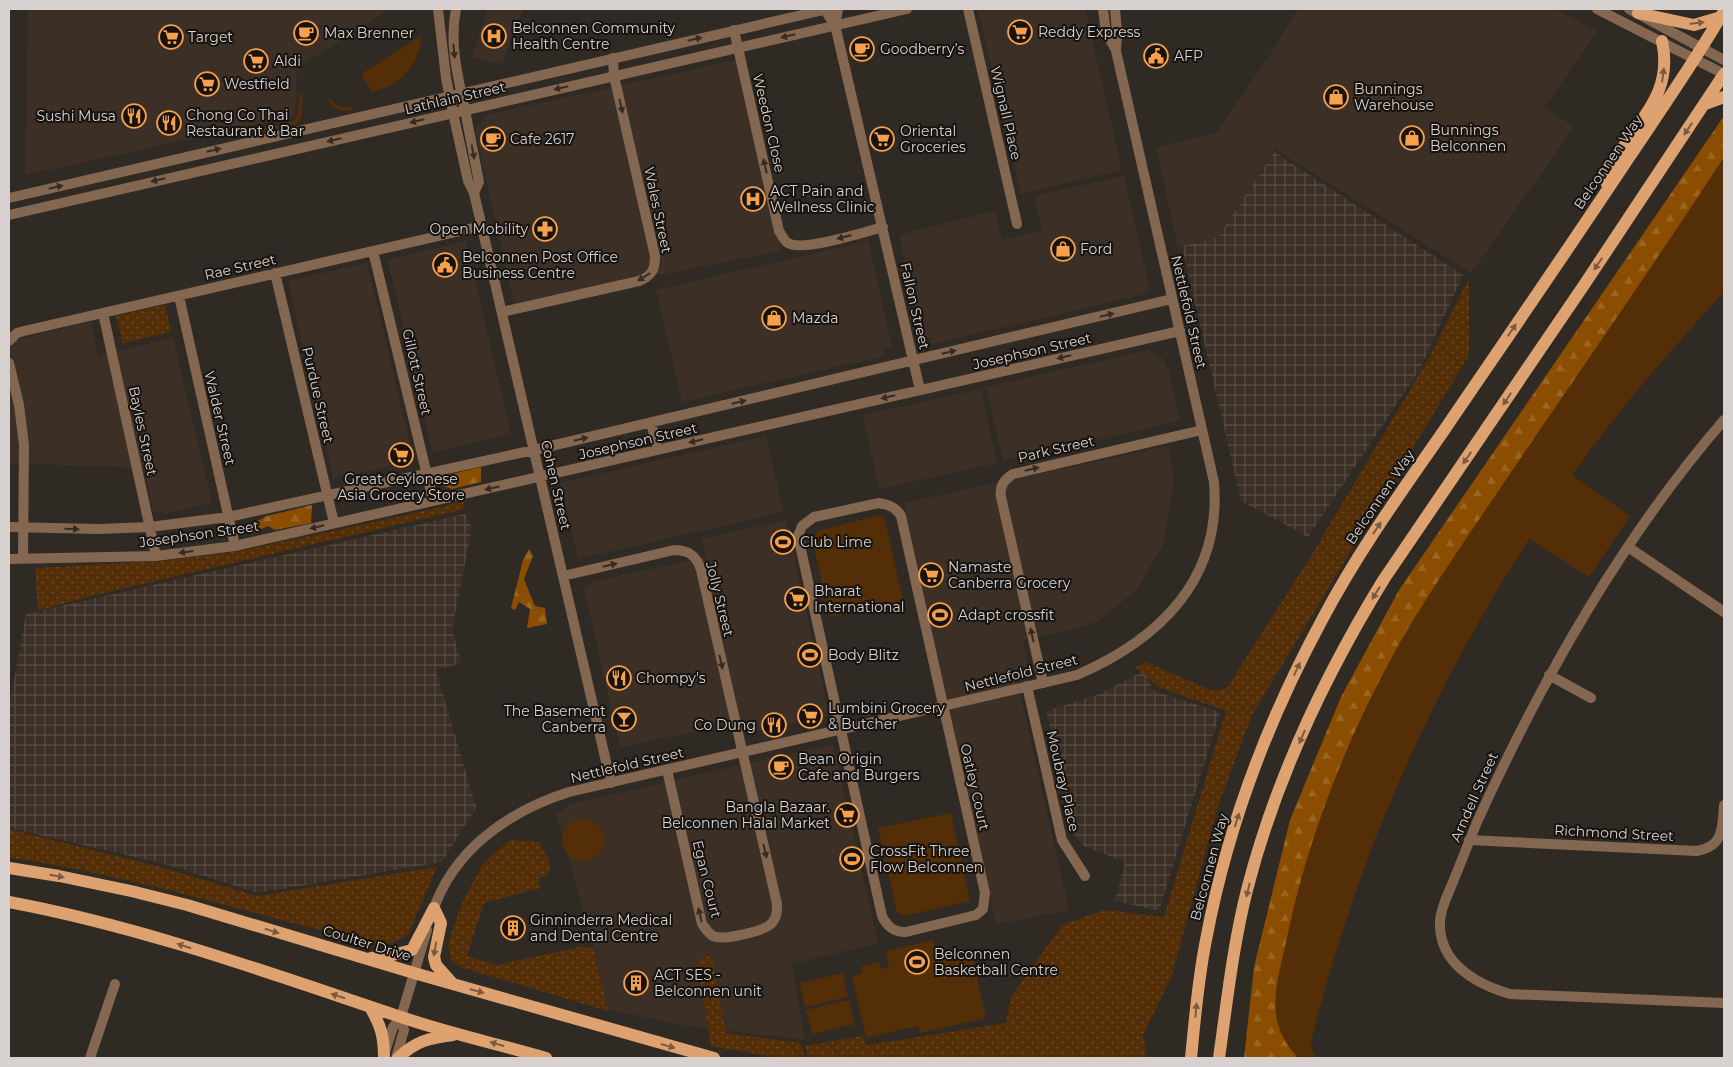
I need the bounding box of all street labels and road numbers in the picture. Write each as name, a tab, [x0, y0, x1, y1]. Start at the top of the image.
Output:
street label: Wignall Place	[986, 64, 1026, 162]
street label: Weedon Close	[749, 72, 789, 174]
street label: Lathlain Street	[403, 78, 507, 118]
street label: Belconnen Way	[1570, 111, 1646, 213]
street label: Wales Street	[640, 165, 676, 255]
street label: Rae Street	[203, 250, 278, 284]
street label: Nettlefold Street	[1167, 254, 1211, 371]
street label: Fallon Street	[896, 261, 934, 351]
street label: Gillott Street	[398, 327, 436, 417]
street label: Josephson Street	[970, 329, 1093, 374]
street label: Purdue Street	[298, 345, 338, 445]
street label: Walder Street	[200, 369, 240, 467]
street label: Bayles Street	[125, 385, 161, 478]
street label: Josephson Street	[576, 419, 699, 464]
street label: Park Street	[1016, 431, 1096, 467]
street label: Cohen Street	[537, 438, 575, 532]
street label: Belconnen Way	[1342, 446, 1418, 548]
street label: Josephson Street	[137, 517, 261, 551]
street label: Jolly Street	[702, 559, 738, 639]
street label: Nettlefold Street	[963, 650, 1080, 696]
street label: Moubray Place	[1043, 728, 1083, 834]
street label: Oatley Court	[956, 742, 994, 832]
street label: Nettlefold Street	[569, 743, 686, 787]
street label: Arndell Street	[1446, 749, 1502, 845]
street label: Belconnen Way	[1186, 811, 1232, 923]
street label: Richmond Street	[1554, 821, 1675, 845]
street label: Egan Court	[689, 838, 725, 920]
street label: Coulter Drive	[321, 921, 413, 965]

